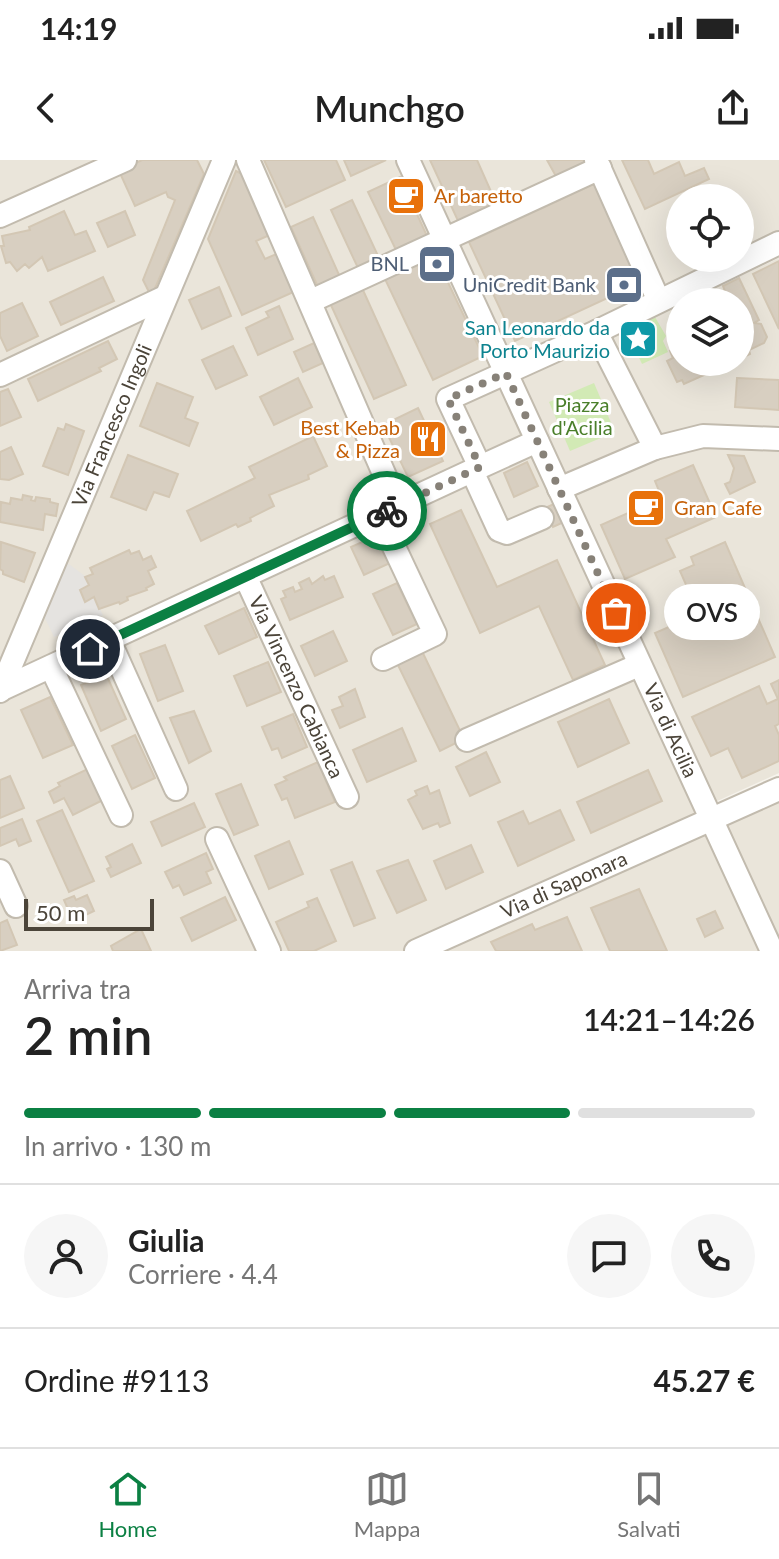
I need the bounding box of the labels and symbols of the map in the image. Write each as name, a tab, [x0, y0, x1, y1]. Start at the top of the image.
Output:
cafe icon: Ar baretto	[385, 175, 427, 217]
place label: Ar baretto	[434, 183, 523, 207]
bank icon: BNL	[416, 243, 458, 285]
place label: BNL	[371, 251, 409, 275]
bank icon: UniCredit Bank	[603, 264, 645, 306]
place label: UniCredit Bank	[463, 272, 597, 296]
place label: San Leonardo da Porto Maurizio	[465, 315, 610, 362]
place icon: San Leonardo da Porto Maurizio	[617, 318, 659, 360]
street label: Via Francesco Ingoli	[66, 340, 156, 510]
park label: Piazza d'Acilia	[551, 392, 613, 439]
place label: Best Kebab & Pizza	[300, 415, 400, 462]
restaurant icon: Best Kebab & Pizza	[407, 418, 449, 460]
courier	[347, 471, 427, 551]
cafe icon: Gran Cafe	[625, 487, 667, 529]
place label: Gran Cafe	[674, 495, 762, 519]
pin	[582, 579, 650, 647]
callout: OVS	[664, 585, 760, 641]
street label: Via Vincenzo Cabianca	[245, 591, 350, 782]
pin	[56, 615, 124, 683]
street label: Via di Acilia	[639, 679, 703, 781]
street label: Via di Saponara	[497, 845, 631, 923]
scale bar	[24, 895, 154, 931]

